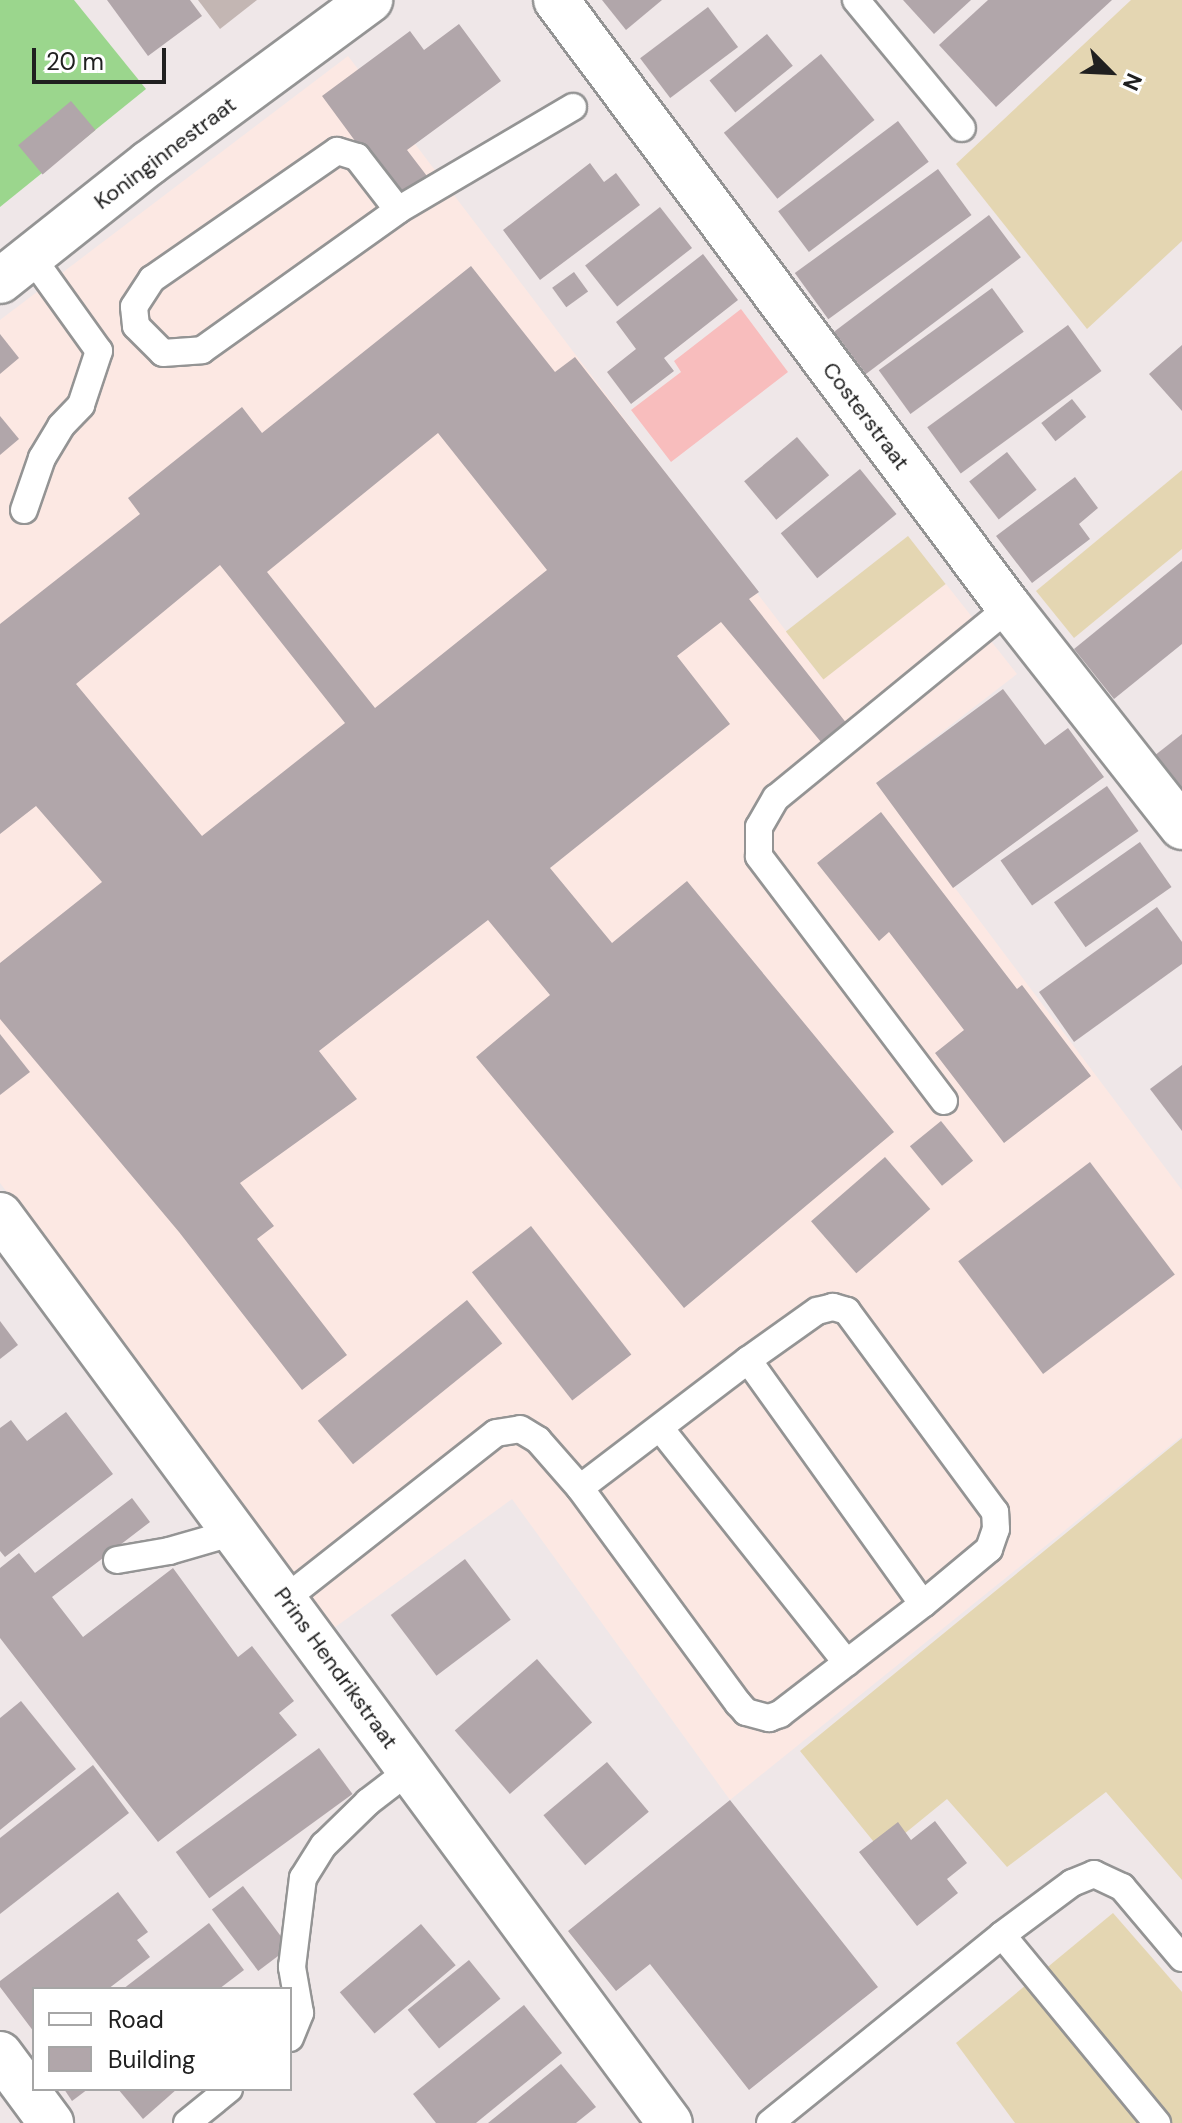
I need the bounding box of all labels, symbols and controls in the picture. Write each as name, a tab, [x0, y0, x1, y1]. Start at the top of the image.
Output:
scale bar	[36, 32, 170, 82]
north arrow	[1070, 32, 1150, 112]
text: 20 m	[46, 46, 104, 77]
text: N	[1116, 69, 1149, 95]
street label: Koninginnestraat	[89, 91, 241, 215]
street label: Costerstraat	[817, 357, 915, 475]
street label: Prins Hendrikstraat	[269, 1582, 403, 1754]
legend	[32, 1987, 292, 2091]
text: Road	[108, 2004, 164, 2035]
text: Building	[108, 2044, 195, 2075]

